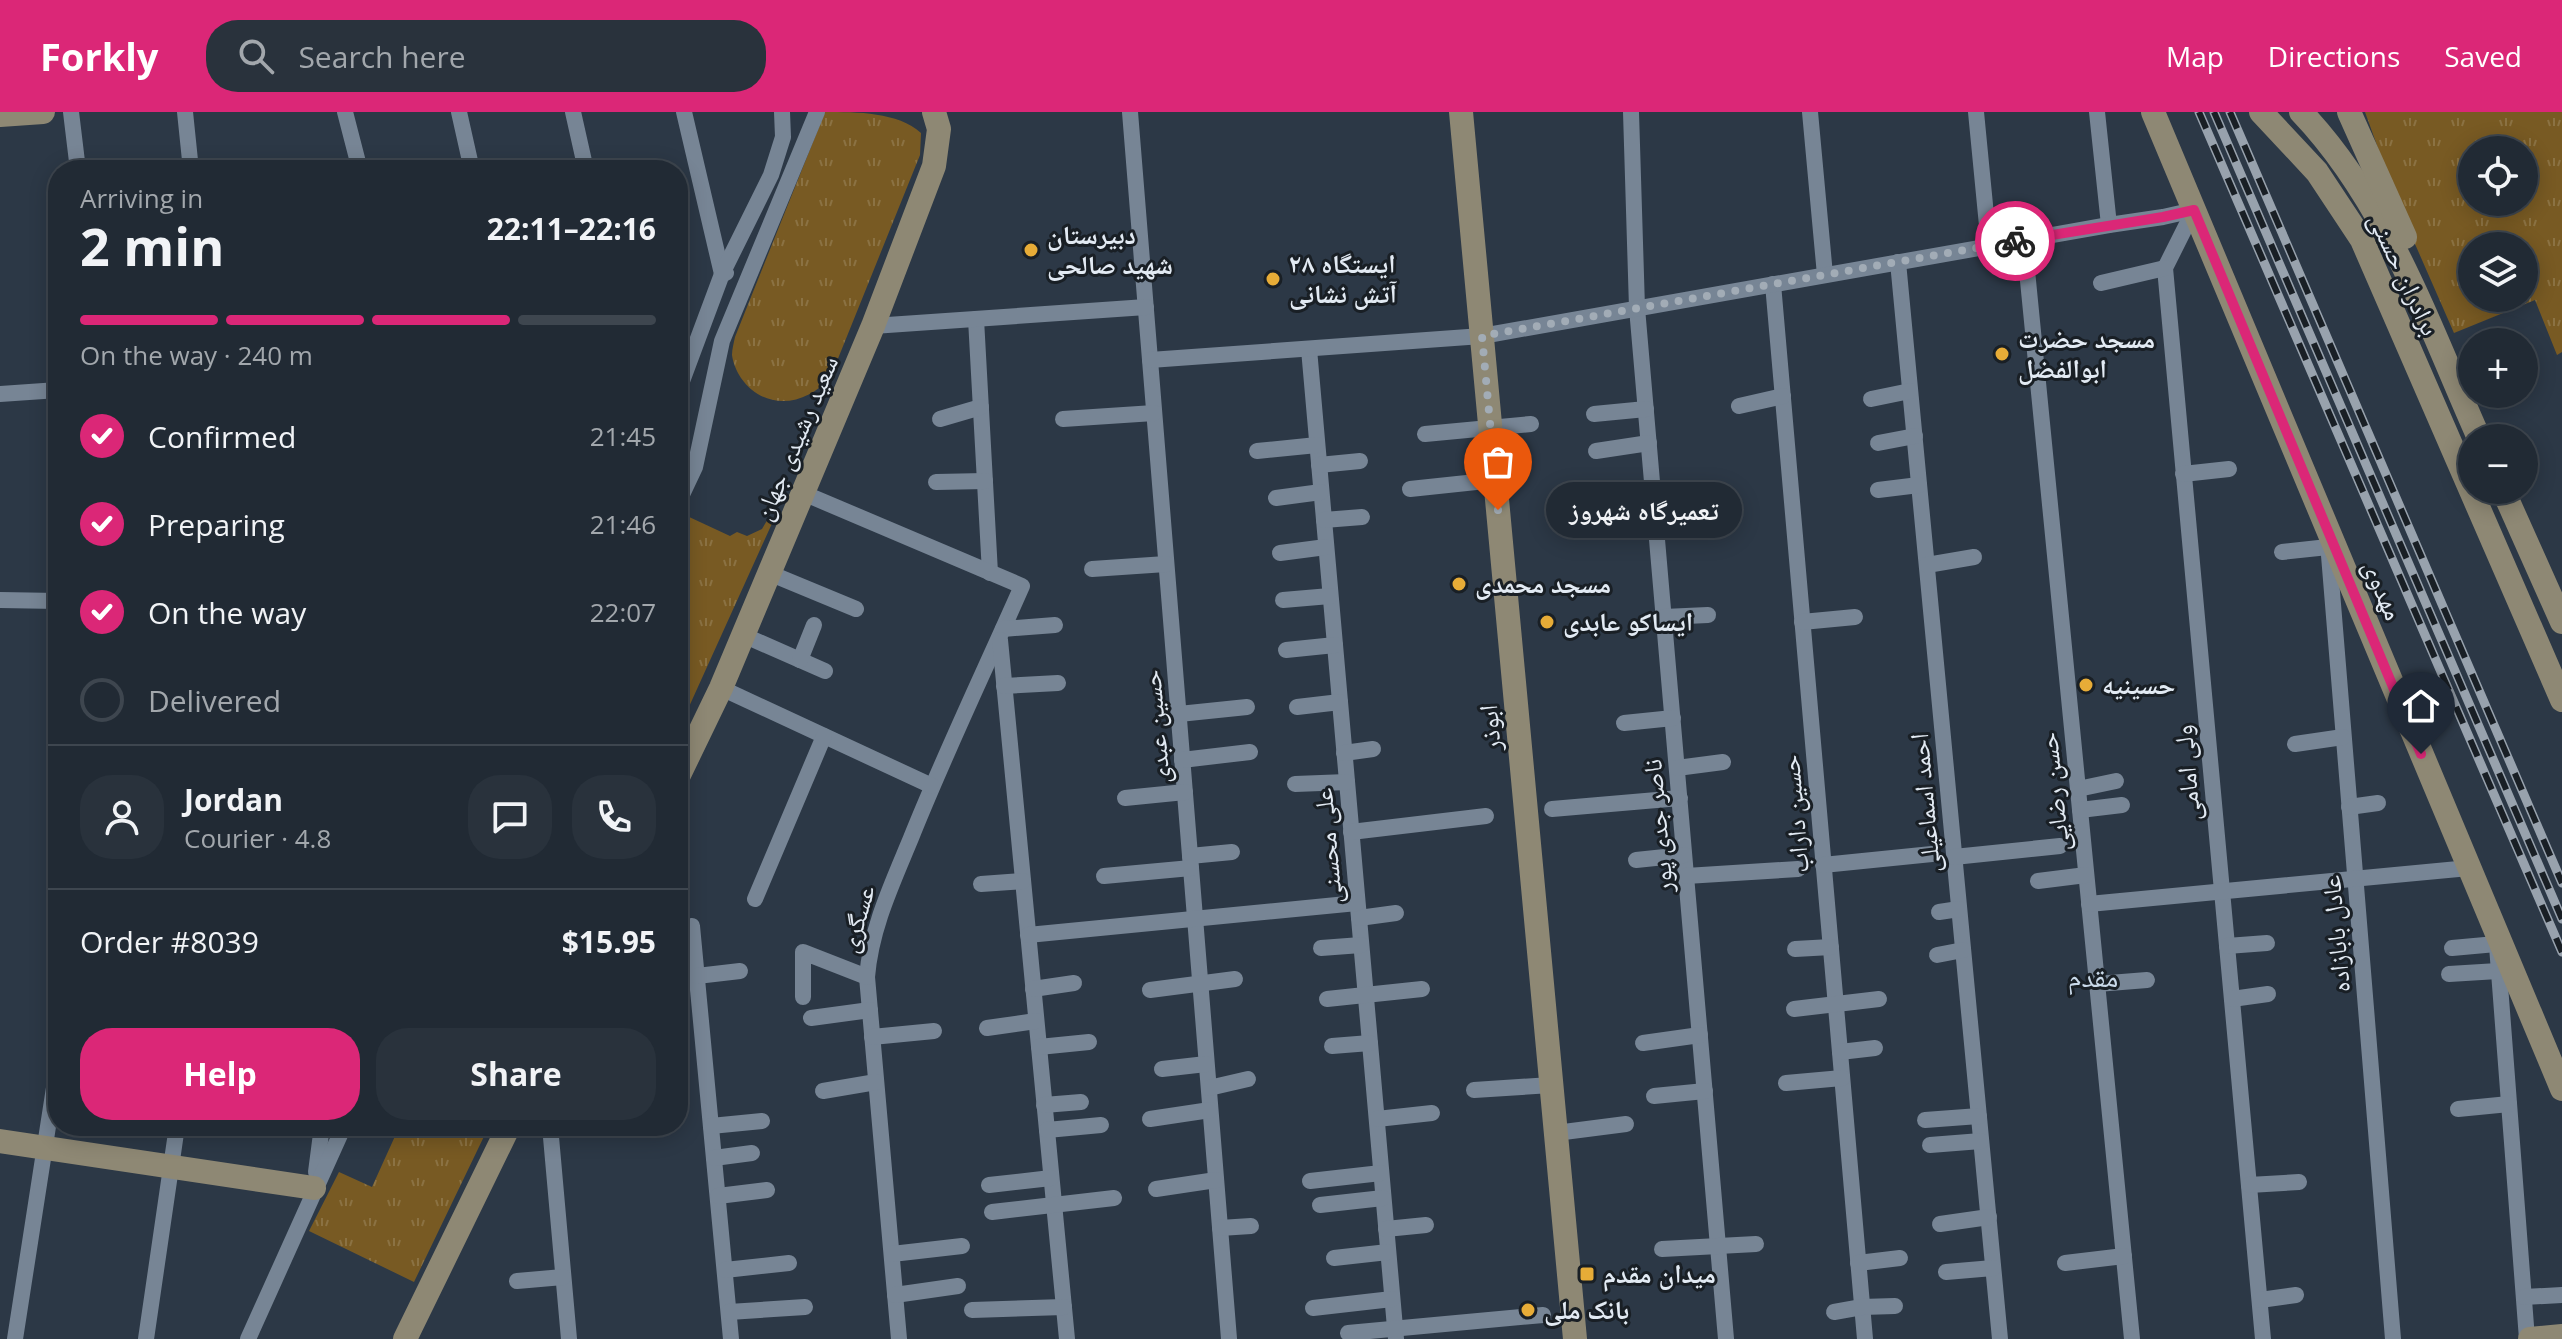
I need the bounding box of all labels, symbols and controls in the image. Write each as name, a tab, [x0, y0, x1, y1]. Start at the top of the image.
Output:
search box	[206, 20, 766, 92]
text: Forkly	[40, 30, 158, 82]
icon: search	[234, 34, 278, 78]
text: Search here	[298, 36, 466, 77]
text: Map	[2166, 37, 2224, 75]
text: Directions	[2268, 37, 2400, 75]
text: Saved	[2444, 37, 2522, 75]
map controls	[2458, 136, 2538, 504]
button: locate	[2458, 136, 2538, 216]
text: Arriving in	[80, 180, 203, 216]
courier	[1975, 201, 2055, 281]
street label: برادران حسنی	[2361, 206, 2449, 341]
text: 22:11–22:16	[487, 208, 656, 249]
text: 2 min	[80, 210, 224, 281]
place label: دبیرستان شهید صالحی	[1047, 216, 1173, 282]
icon: bike	[1993, 219, 2037, 263]
button: layers	[2458, 232, 2538, 312]
marker: دبیرستان شهید صالحی	[1022, 241, 1040, 259]
place label: ایستگاه ۲۸ آتش نشانی	[1289, 245, 1398, 311]
marker: ایستگاه ۲۸ آتش نشانی	[1264, 270, 1282, 288]
place label: مسجد حضرت ابوالفضل	[2018, 320, 2155, 386]
button: +	[2458, 328, 2538, 408]
text: On the way · 240 m	[80, 337, 313, 373]
marker: مسجد حضرت ابوالفضل	[1993, 345, 2011, 363]
street label: سعید رشیدی جهان	[744, 349, 846, 526]
icon: check	[80, 414, 124, 458]
text: Confirmed	[148, 416, 296, 457]
text: 21:45	[590, 418, 656, 454]
button: −	[2458, 424, 2538, 504]
pin	[1464, 428, 1532, 510]
icon: bag	[1476, 440, 1520, 484]
callout: تعمیرگاه شهروز	[1546, 482, 1742, 538]
text: تعمیرگاه شهروز	[1569, 492, 1719, 528]
icon: check	[80, 502, 124, 546]
text: Preparing	[148, 504, 285, 545]
text: 21:46	[590, 506, 656, 542]
street label: مهدوی	[2355, 554, 2413, 625]
place label: مسجد محمدی	[1475, 565, 1611, 601]
marker: مسجد محمدی	[1450, 575, 1468, 593]
icon: check	[80, 590, 124, 634]
text: On the way	[148, 592, 306, 633]
text: 22:07	[590, 594, 656, 630]
place label: ایساکو عابدی	[1563, 603, 1693, 639]
marker: ایساکو عابدی	[1538, 613, 1556, 631]
place label: حسینیه	[2102, 666, 2175, 702]
street label: حسین عبدی	[1132, 669, 1178, 786]
pin	[2387, 672, 2455, 754]
marker: حسینیه	[2077, 676, 2095, 694]
text: Delivered	[148, 680, 281, 721]
icon: home	[2399, 684, 2443, 728]
street label: ابوذر	[1469, 703, 1509, 754]
street label: ولی امامی	[2164, 723, 2208, 823]
street label: حسن رضایی	[2029, 731, 2077, 853]
street label: احمد اسماعیلی	[1900, 732, 1948, 874]
street label: حسین داراب	[1771, 754, 1817, 875]
street label: ناصر جدی پور	[1633, 758, 1681, 896]
button: person	[80, 775, 164, 859]
button: chat	[468, 775, 552, 859]
button: phone	[572, 775, 656, 859]
text: Jordan	[184, 779, 283, 820]
street label: علی محسنی	[1304, 787, 1350, 905]
text: Courier · 4.8	[184, 820, 331, 856]
street label: عادل بابازاده	[2312, 874, 2358, 994]
street label: عسگری	[829, 881, 883, 957]
text: Order #8039	[80, 921, 259, 962]
text: $15.95	[562, 921, 656, 962]
district label: مقدم	[2068, 957, 2118, 996]
button: Help	[80, 1028, 360, 1120]
button: Share	[376, 1028, 656, 1120]
place label: میدان مقدم	[1603, 1255, 1716, 1292]
marker: میدان مقدم	[1578, 1265, 1596, 1283]
place label: بانک ملی	[1544, 1291, 1629, 1327]
marker: بانک ملی	[1519, 1301, 1537, 1319]

